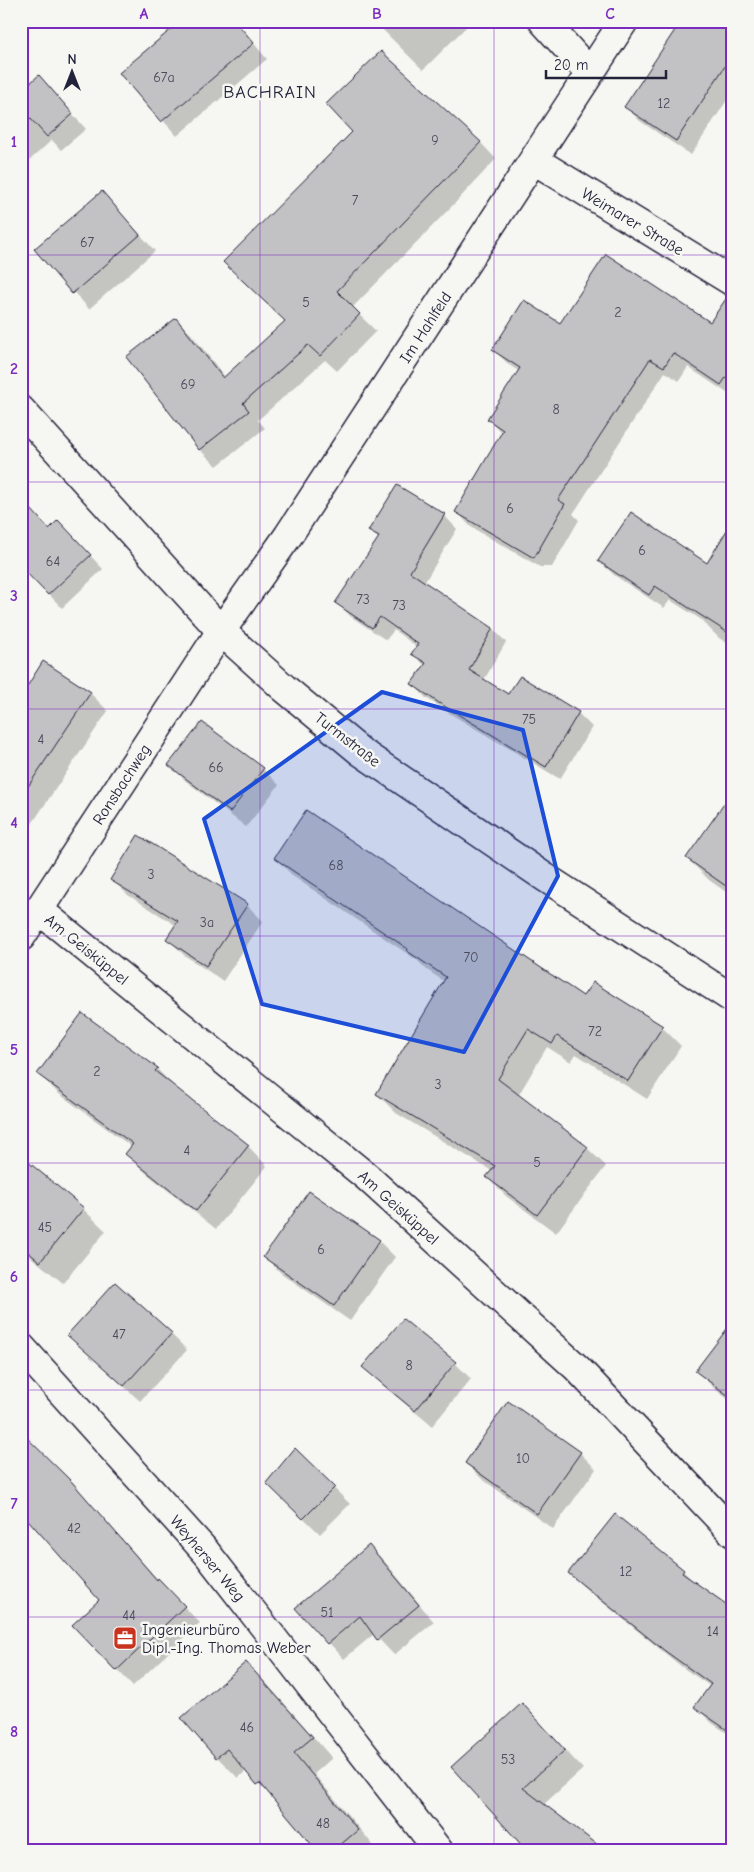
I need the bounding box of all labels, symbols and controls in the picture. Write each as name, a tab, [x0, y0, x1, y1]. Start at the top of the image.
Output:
text: A	[140, 5, 149, 23]
text: B	[372, 5, 382, 23]
text: C	[605, 5, 615, 23]
north arrow	[48, 48, 98, 98]
scale bar	[546, 48, 666, 80]
text: N	[67, 51, 77, 68]
text: 20 m	[554, 56, 588, 74]
house number: 67a	[153, 69, 175, 86]
district label: BACHRAIN	[223, 82, 317, 103]
house number: 12	[658, 95, 670, 112]
house number: 9	[431, 132, 439, 149]
text: 1	[11, 133, 17, 151]
street label: Weimarer Straße	[578, 184, 687, 259]
house number: 7	[352, 192, 359, 209]
house number: 67	[80, 234, 94, 251]
street label: Im Hahlfeld	[396, 289, 455, 366]
house number: 5	[302, 294, 310, 311]
house number: 2	[614, 304, 622, 321]
text: 2	[10, 360, 18, 378]
house number: 69	[180, 376, 196, 393]
house number: 8	[552, 401, 560, 418]
house number: 6	[506, 500, 514, 517]
house number: 6	[638, 542, 646, 559]
house number: 64	[46, 553, 60, 570]
text: 3	[10, 587, 18, 605]
house number: 73	[356, 591, 370, 608]
house number: 73	[392, 597, 406, 614]
street label: Turmstraße	[311, 709, 384, 771]
house number: 75	[522, 711, 536, 728]
house number: 4	[38, 731, 45, 748]
street label: Ronsbachweg	[89, 741, 154, 828]
house number: 66	[208, 759, 224, 776]
text: 4	[10, 814, 18, 832]
house number: 68	[329, 857, 343, 874]
house number: 3	[147, 866, 155, 883]
street label: Am Geisküppel	[41, 911, 132, 989]
house number: 3a	[200, 914, 214, 931]
house number: 70	[463, 949, 479, 966]
house number: 72	[588, 1023, 602, 1040]
text: 5	[10, 1041, 18, 1059]
house number: 2	[93, 1063, 101, 1080]
house number: 3	[434, 1076, 442, 1093]
house number: 4	[184, 1142, 191, 1159]
house number: 5	[533, 1154, 541, 1171]
street label: Am Geisküppel	[354, 1167, 442, 1249]
house number: 45	[38, 1219, 52, 1236]
house number: 6	[317, 1241, 325, 1258]
text: 6	[10, 1268, 18, 1286]
house number: 47	[112, 1326, 126, 1343]
house number: 8	[405, 1357, 413, 1374]
house number: 10	[516, 1450, 530, 1467]
text: 7	[10, 1495, 18, 1513]
street label: Weyherser Weg	[166, 1512, 248, 1605]
house number: 42	[67, 1520, 81, 1537]
house number: 12	[620, 1563, 632, 1580]
house number: 51	[320, 1604, 334, 1621]
house number: 44	[122, 1607, 136, 1624]
place label: Ingenieurbüro Dipl.-Ing. Thomas Weber	[142, 1621, 311, 1657]
house number: 14	[707, 1623, 719, 1640]
office icon: Ingenieurbüro Dipl.-Ing. Thomas Weber	[112, 1625, 138, 1651]
house number: 46	[240, 1719, 254, 1736]
text: 8	[10, 1723, 18, 1741]
house number: 53	[501, 1751, 515, 1768]
house number: 48	[316, 1815, 330, 1832]

